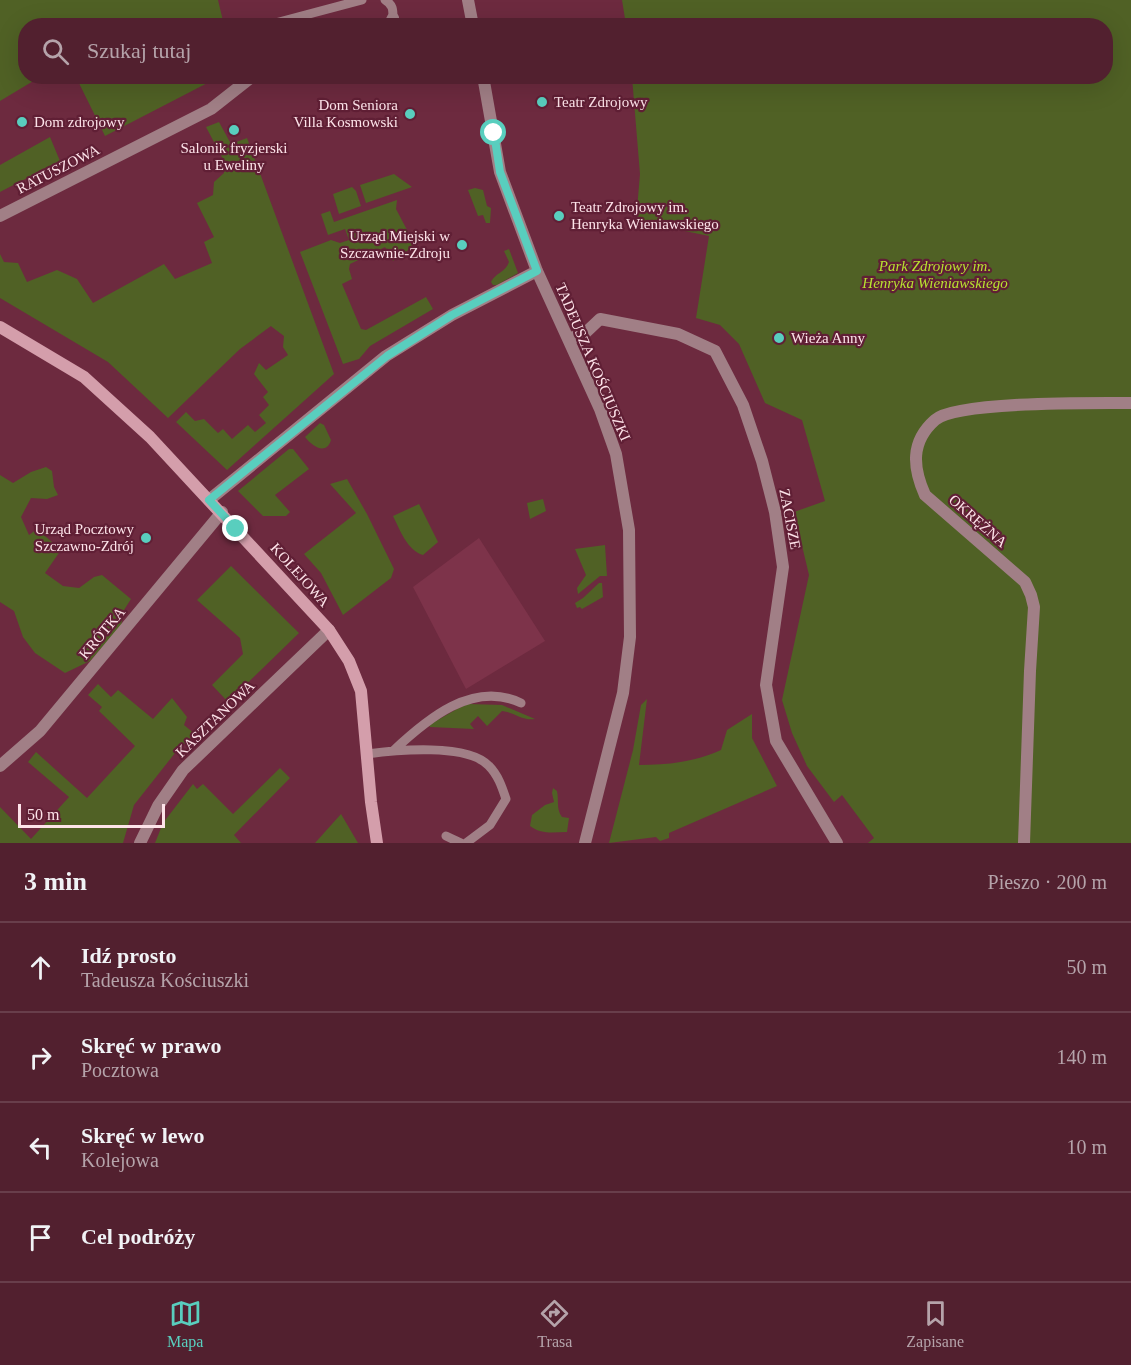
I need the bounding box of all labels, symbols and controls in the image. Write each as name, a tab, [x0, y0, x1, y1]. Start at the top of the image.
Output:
search box	[18, 18, 1113, 84]
icon: search	[39, 35, 72, 68]
text: Szukaj tutaj	[87, 38, 191, 63]
place label: Teatr Zdrojowy	[554, 94, 648, 110]
marker: Teatr Zdrojowy	[535, 95, 549, 109]
place label: Dom Seniora Villa Kosmowski	[293, 97, 398, 130]
marker: Dom Seniora Villa Kosmowski	[403, 107, 417, 121]
place label: Dom zdrojowy	[34, 114, 125, 130]
marker: Dom zdrojowy	[15, 115, 29, 129]
route start	[480, 119, 506, 145]
marker: Salonik fryzjerski u Eweliny	[227, 123, 241, 137]
place label: Salonik fryzjerski u Eweliny	[180, 140, 288, 173]
street label: RATUSZOWA	[14, 141, 102, 197]
place label: Teatr Zdrojowy im. Henryka Wieniawskiego	[571, 199, 719, 232]
marker: Teatr Zdrojowy im. Henryka Wieniawskiego	[552, 209, 566, 223]
place label: Urząd Miejski w Szczawnie-Zdroju	[340, 228, 450, 261]
marker: Urząd Miejski w Szczawnie-Zdroju	[455, 238, 469, 252]
park label: Park Zdrojowy im. Henryka Wieniawskiego	[861, 258, 1008, 291]
street label: TADEUSZA KOŚCIUSZKI	[552, 281, 634, 443]
place label: Wieża Anny	[791, 330, 865, 346]
marker: Wieża Anny	[772, 331, 786, 345]
street label: ZACISZE	[776, 487, 804, 551]
street label: OKRĘŻNA	[946, 491, 1010, 551]
route end	[222, 515, 248, 541]
place label: Urząd Pocztowy Szczawno-Zdrój	[34, 521, 134, 554]
marker: Urząd Pocztowy Szczawno-Zdrój	[139, 531, 153, 545]
street label: KOLEJOWA	[267, 540, 333, 610]
street label: KRÓTKA	[76, 604, 128, 662]
street label: KASZTANOWA	[172, 677, 258, 761]
scale bar	[18, 801, 165, 828]
text: 50 m	[27, 806, 59, 823]
text: 3 min	[24, 867, 87, 896]
text: Pieszo · 200 m	[988, 871, 1107, 893]
text: Idź prosto	[81, 943, 177, 968]
icon: ahead	[24, 951, 57, 984]
text: 50 m	[1066, 956, 1107, 978]
text: Tadeusza Kościuszki	[81, 969, 249, 991]
text: Skręć w prawo	[81, 1033, 222, 1058]
icon: right	[24, 1041, 57, 1074]
text: 140 m	[1056, 1046, 1107, 1068]
text: Pocztowa	[81, 1059, 159, 1081]
text: Skręć w lewo	[81, 1123, 204, 1148]
icon: left	[24, 1131, 57, 1164]
text: 10 m	[1066, 1136, 1107, 1158]
text: Kolejowa	[81, 1149, 159, 1171]
icon: arrive	[24, 1221, 57, 1254]
text: Cel podróży	[81, 1224, 195, 1249]
tab: Mapa	[167, 1297, 203, 1351]
tab: Trasa	[537, 1297, 572, 1351]
tab: Zapisane	[906, 1297, 964, 1351]

